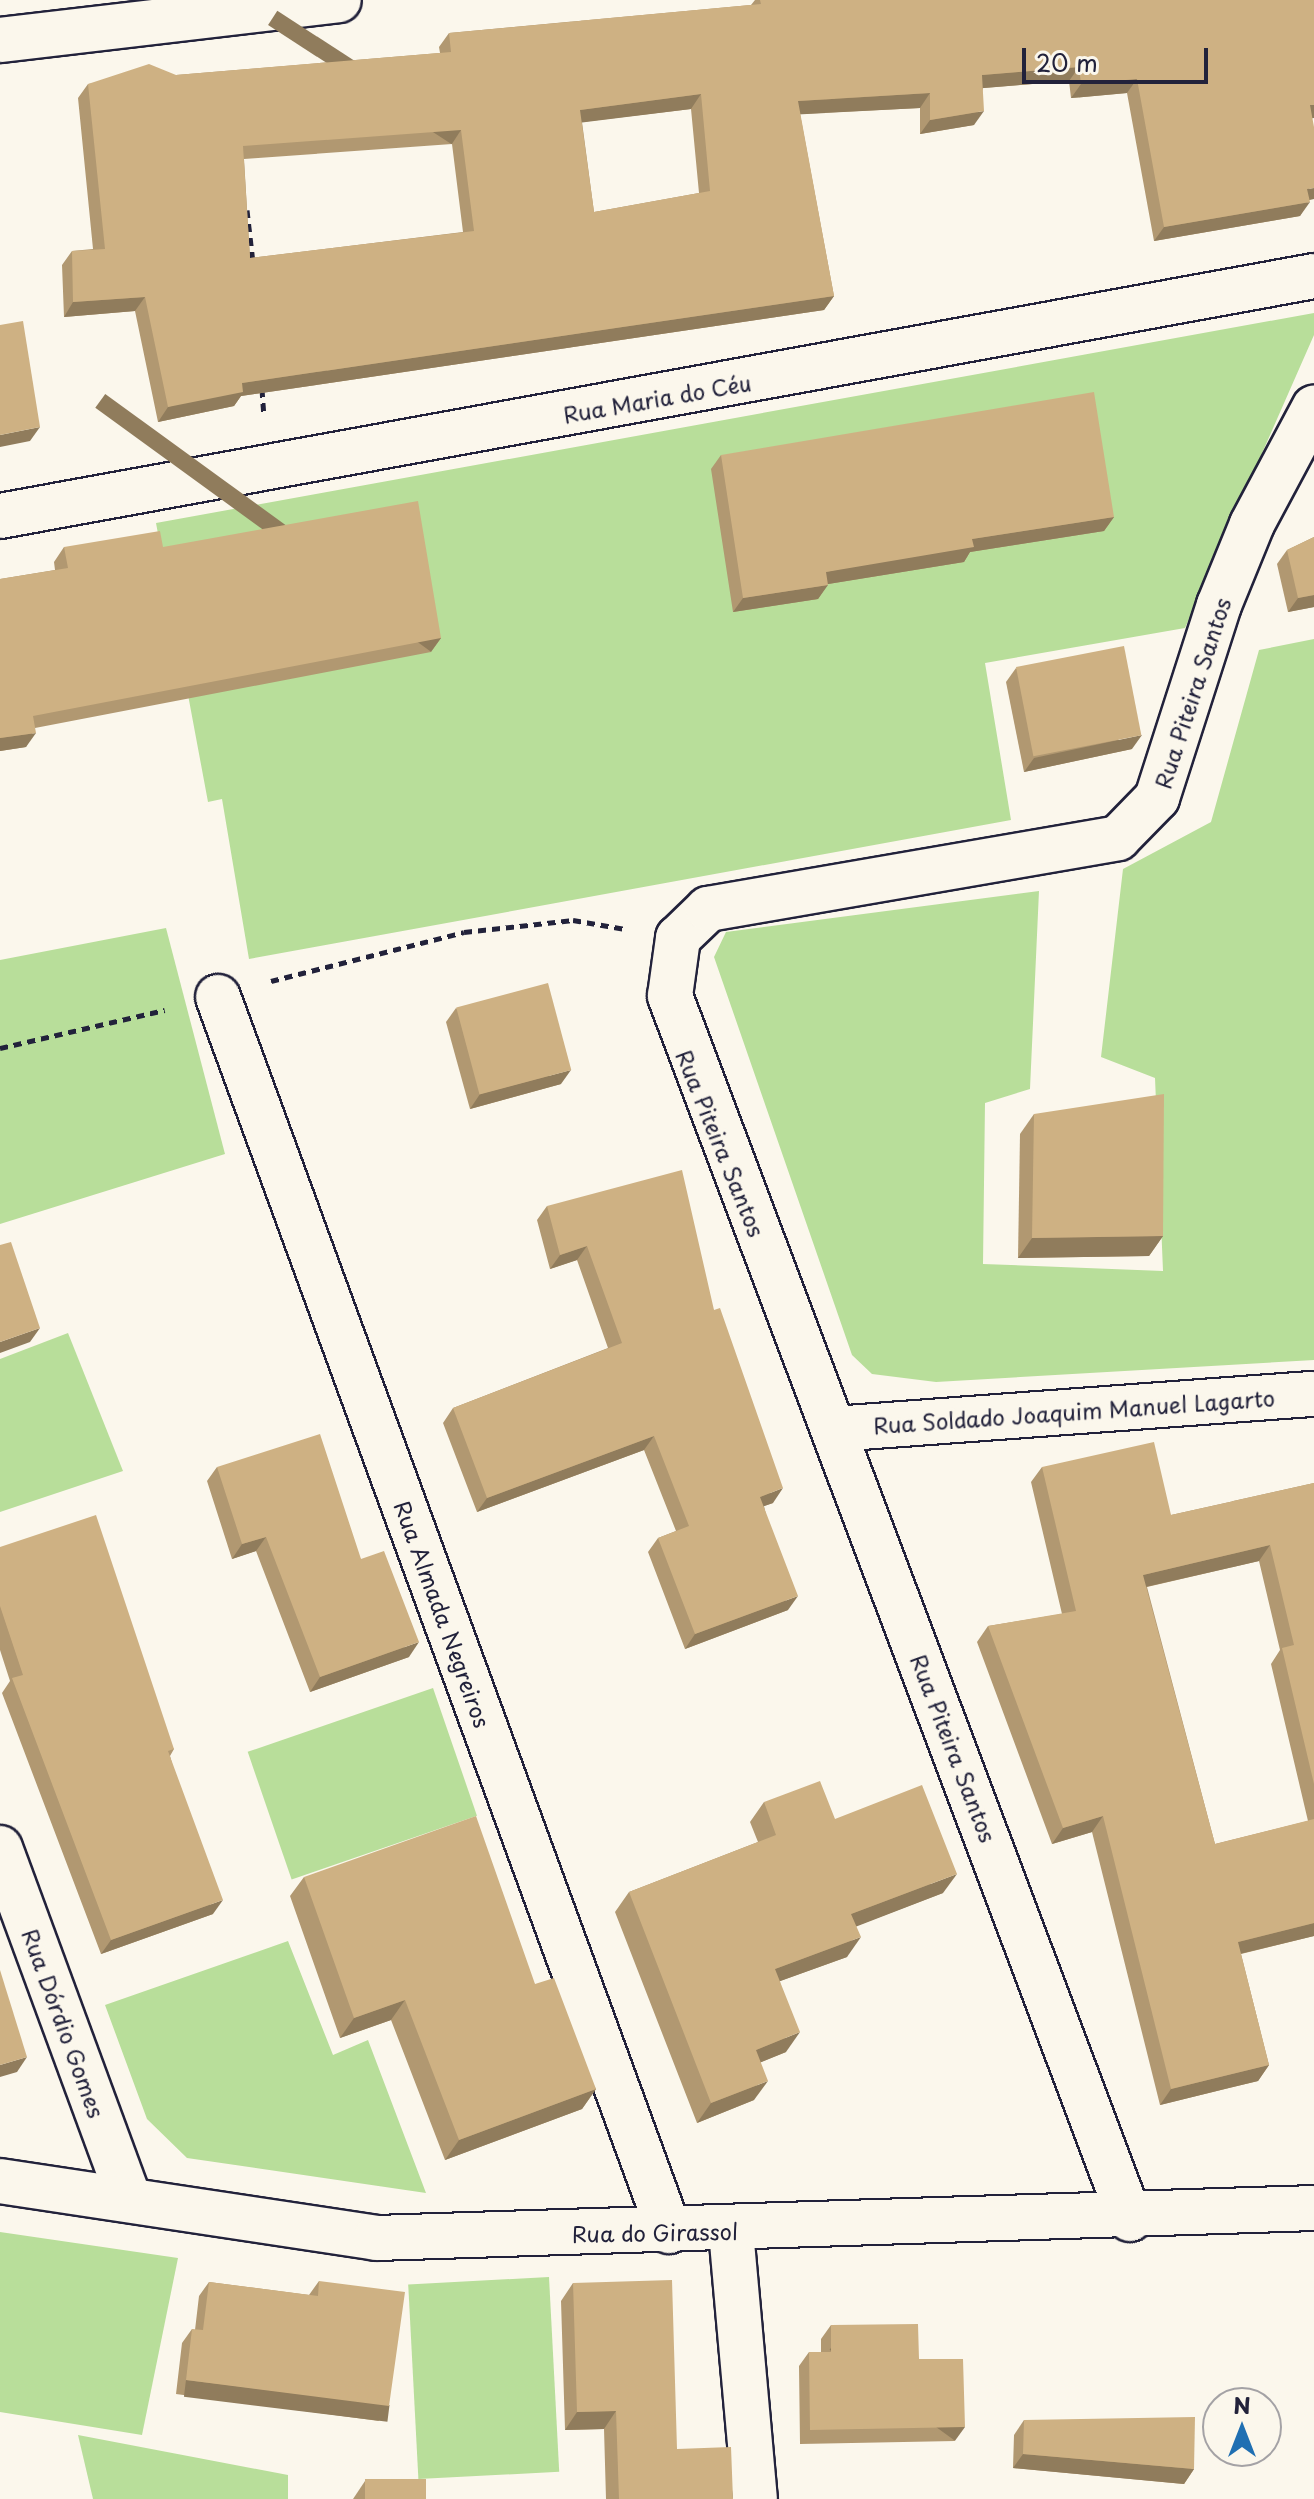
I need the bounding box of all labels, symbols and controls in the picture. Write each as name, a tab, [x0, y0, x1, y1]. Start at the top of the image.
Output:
scale bar	[1026, 32, 1212, 82]
text: 20 m	[1036, 44, 1098, 80]
street label: Rua Maria do Céu	[560, 368, 754, 428]
street label: Rua Piteira Santos	[1149, 595, 1235, 791]
street label: Rua Piteira Santos	[672, 1047, 770, 1239]
street label: Rua Soldado Joaquim Manuel Lagarto	[872, 1384, 1276, 1438]
street label: Rua Almada Negreiros	[389, 1496, 497, 1732]
street label: Rua Piteira Santos	[906, 1651, 1002, 1845]
street label: Rua Dórdio Gomes	[18, 1925, 110, 2121]
street label: Rua do Girassol	[571, 2217, 739, 2247]
north arrow	[1202, 2387, 1282, 2467]
text: N	[1233, 2388, 1251, 2421]

